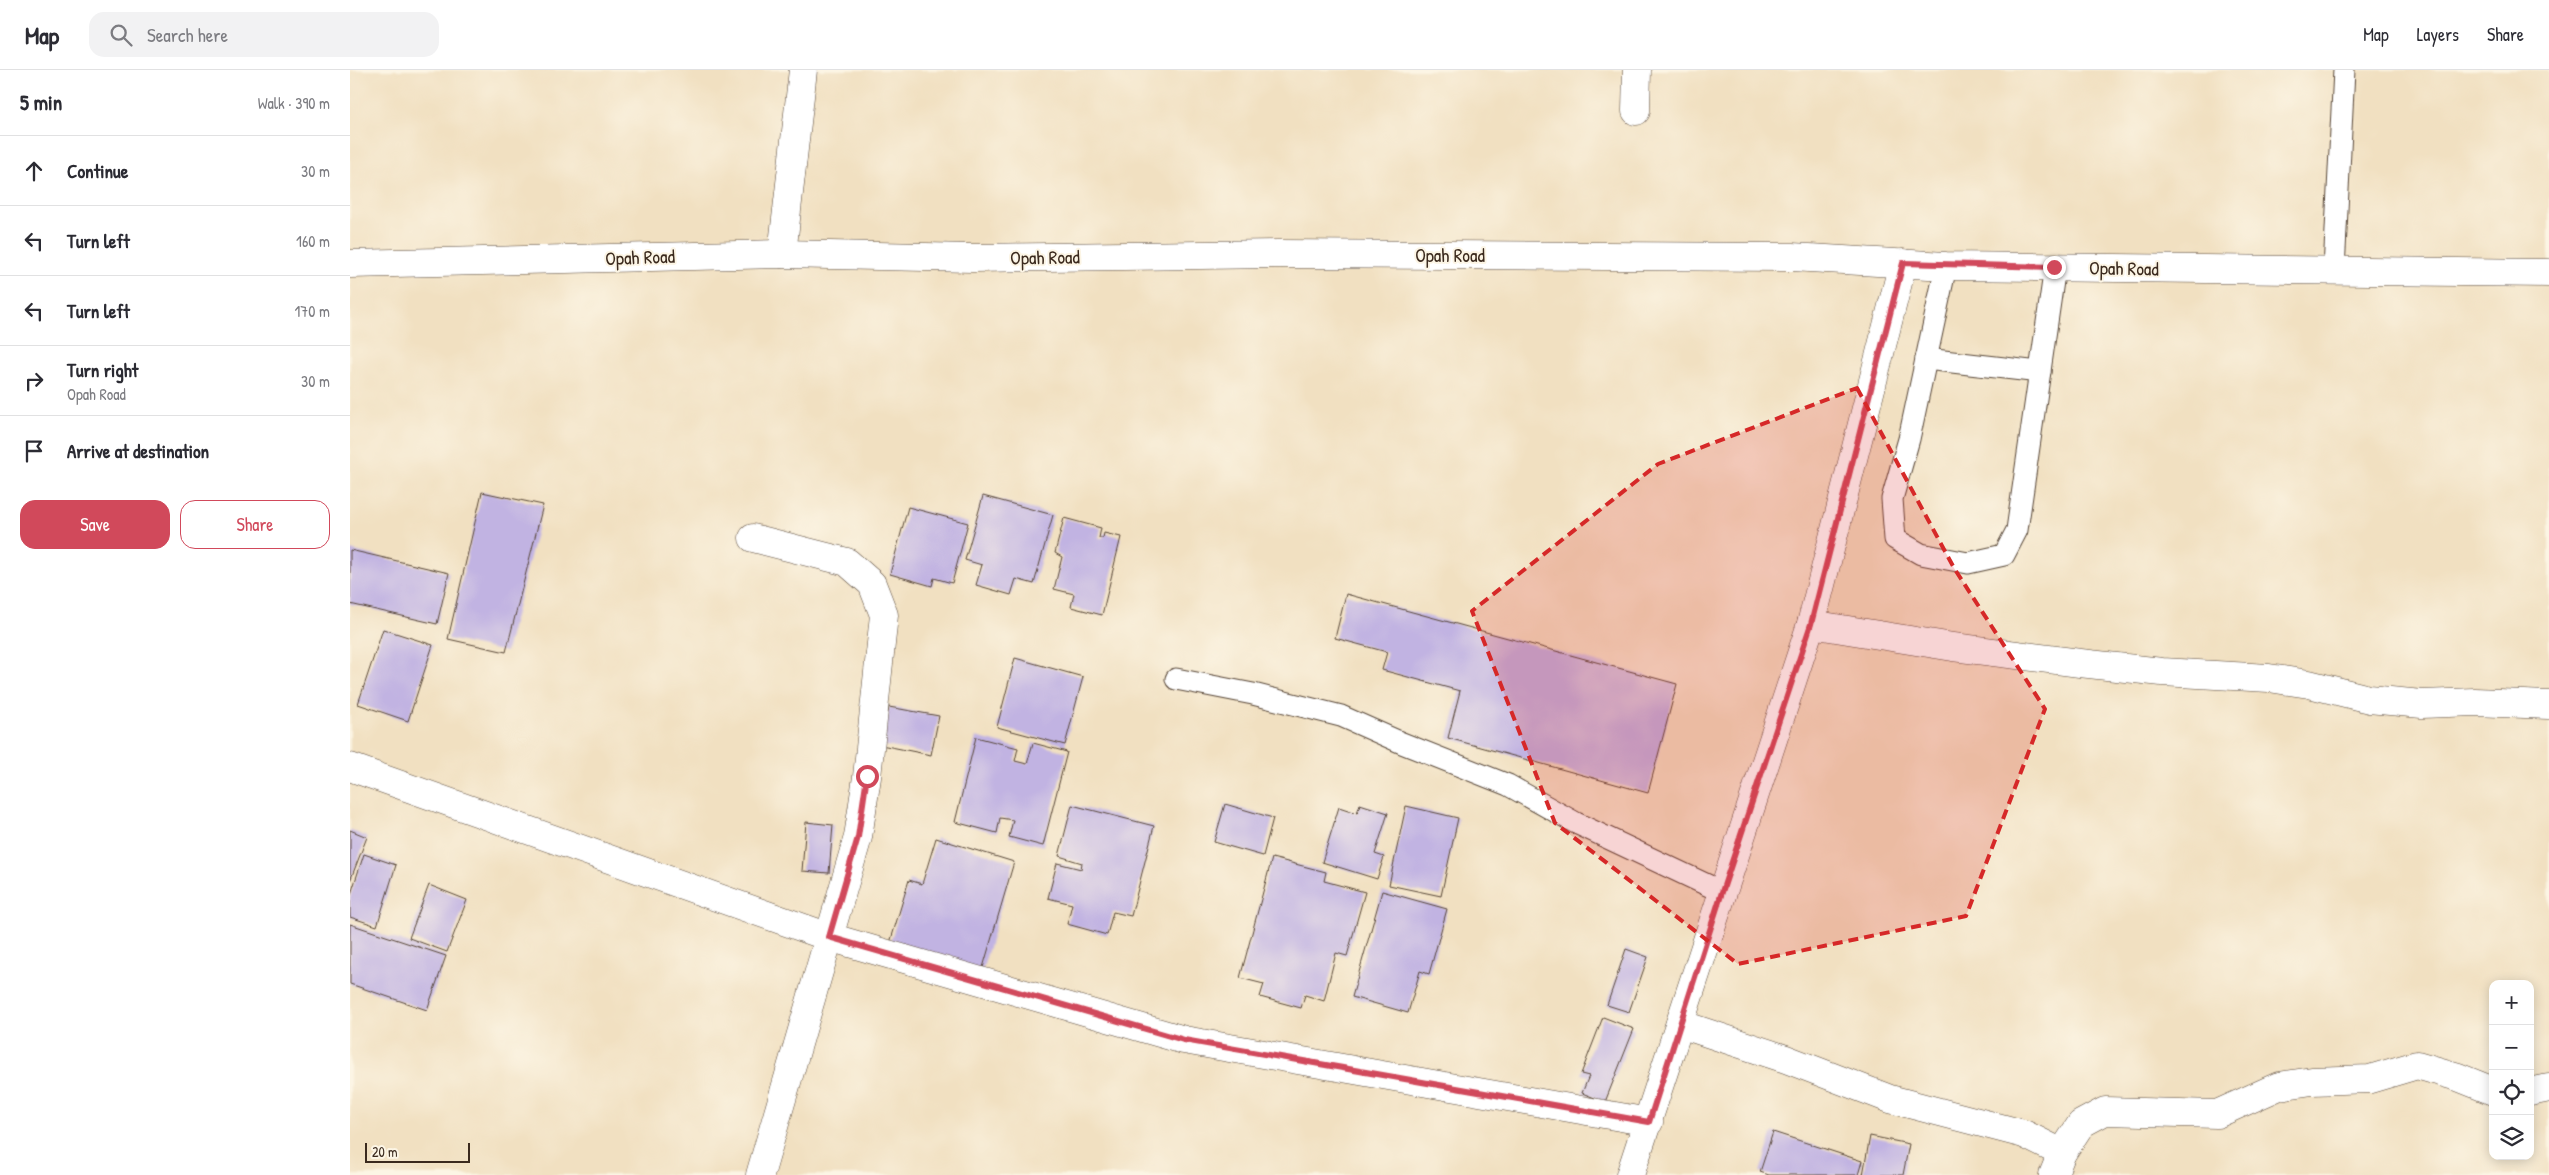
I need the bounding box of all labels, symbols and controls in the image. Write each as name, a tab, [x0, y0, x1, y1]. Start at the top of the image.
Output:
search box	[89, 12, 439, 57]
text: Map	[25, 19, 59, 51]
icon: search	[107, 21, 135, 49]
text: Search here	[147, 22, 228, 48]
text: Map	[2363, 22, 2389, 47]
text: Layers	[2417, 22, 2459, 47]
text: Share	[2487, 22, 2524, 47]
text: 5 min	[20, 88, 62, 117]
text: Walk · 390 m	[258, 92, 330, 114]
icon: ahead	[20, 157, 48, 185]
text: Continue	[67, 158, 128, 184]
text: 30 m	[301, 160, 330, 182]
icon: left	[20, 227, 48, 255]
text: Turn left	[67, 228, 130, 254]
text: 160 m	[296, 230, 330, 252]
street label: Opah Road	[1415, 242, 1485, 268]
street label: Opah Road	[605, 243, 676, 271]
street label: Opah Road	[1010, 243, 1081, 271]
street label: Opah Road	[2089, 254, 2160, 282]
route end	[2043, 256, 2066, 279]
icon: left	[20, 297, 48, 325]
text: Turn left	[67, 298, 130, 324]
text: 170 m	[295, 300, 330, 322]
text: Turn right	[67, 357, 138, 383]
icon: right	[20, 367, 48, 395]
text: 30 m	[301, 370, 330, 392]
text: Opah Road	[67, 383, 126, 405]
icon: arrive	[20, 437, 48, 465]
text: Arrive at destination	[67, 438, 209, 464]
button: Save	[20, 500, 170, 549]
button: Share	[180, 500, 330, 549]
route start	[856, 765, 879, 788]
map controls	[2489, 980, 2534, 1160]
button: +	[2489, 980, 2534, 1025]
button: −	[2489, 1025, 2534, 1070]
button: locate	[2489, 1070, 2534, 1115]
button: layers	[2489, 1115, 2534, 1160]
scale bar	[365, 1140, 470, 1163]
text: 20 m	[372, 1142, 398, 1161]

